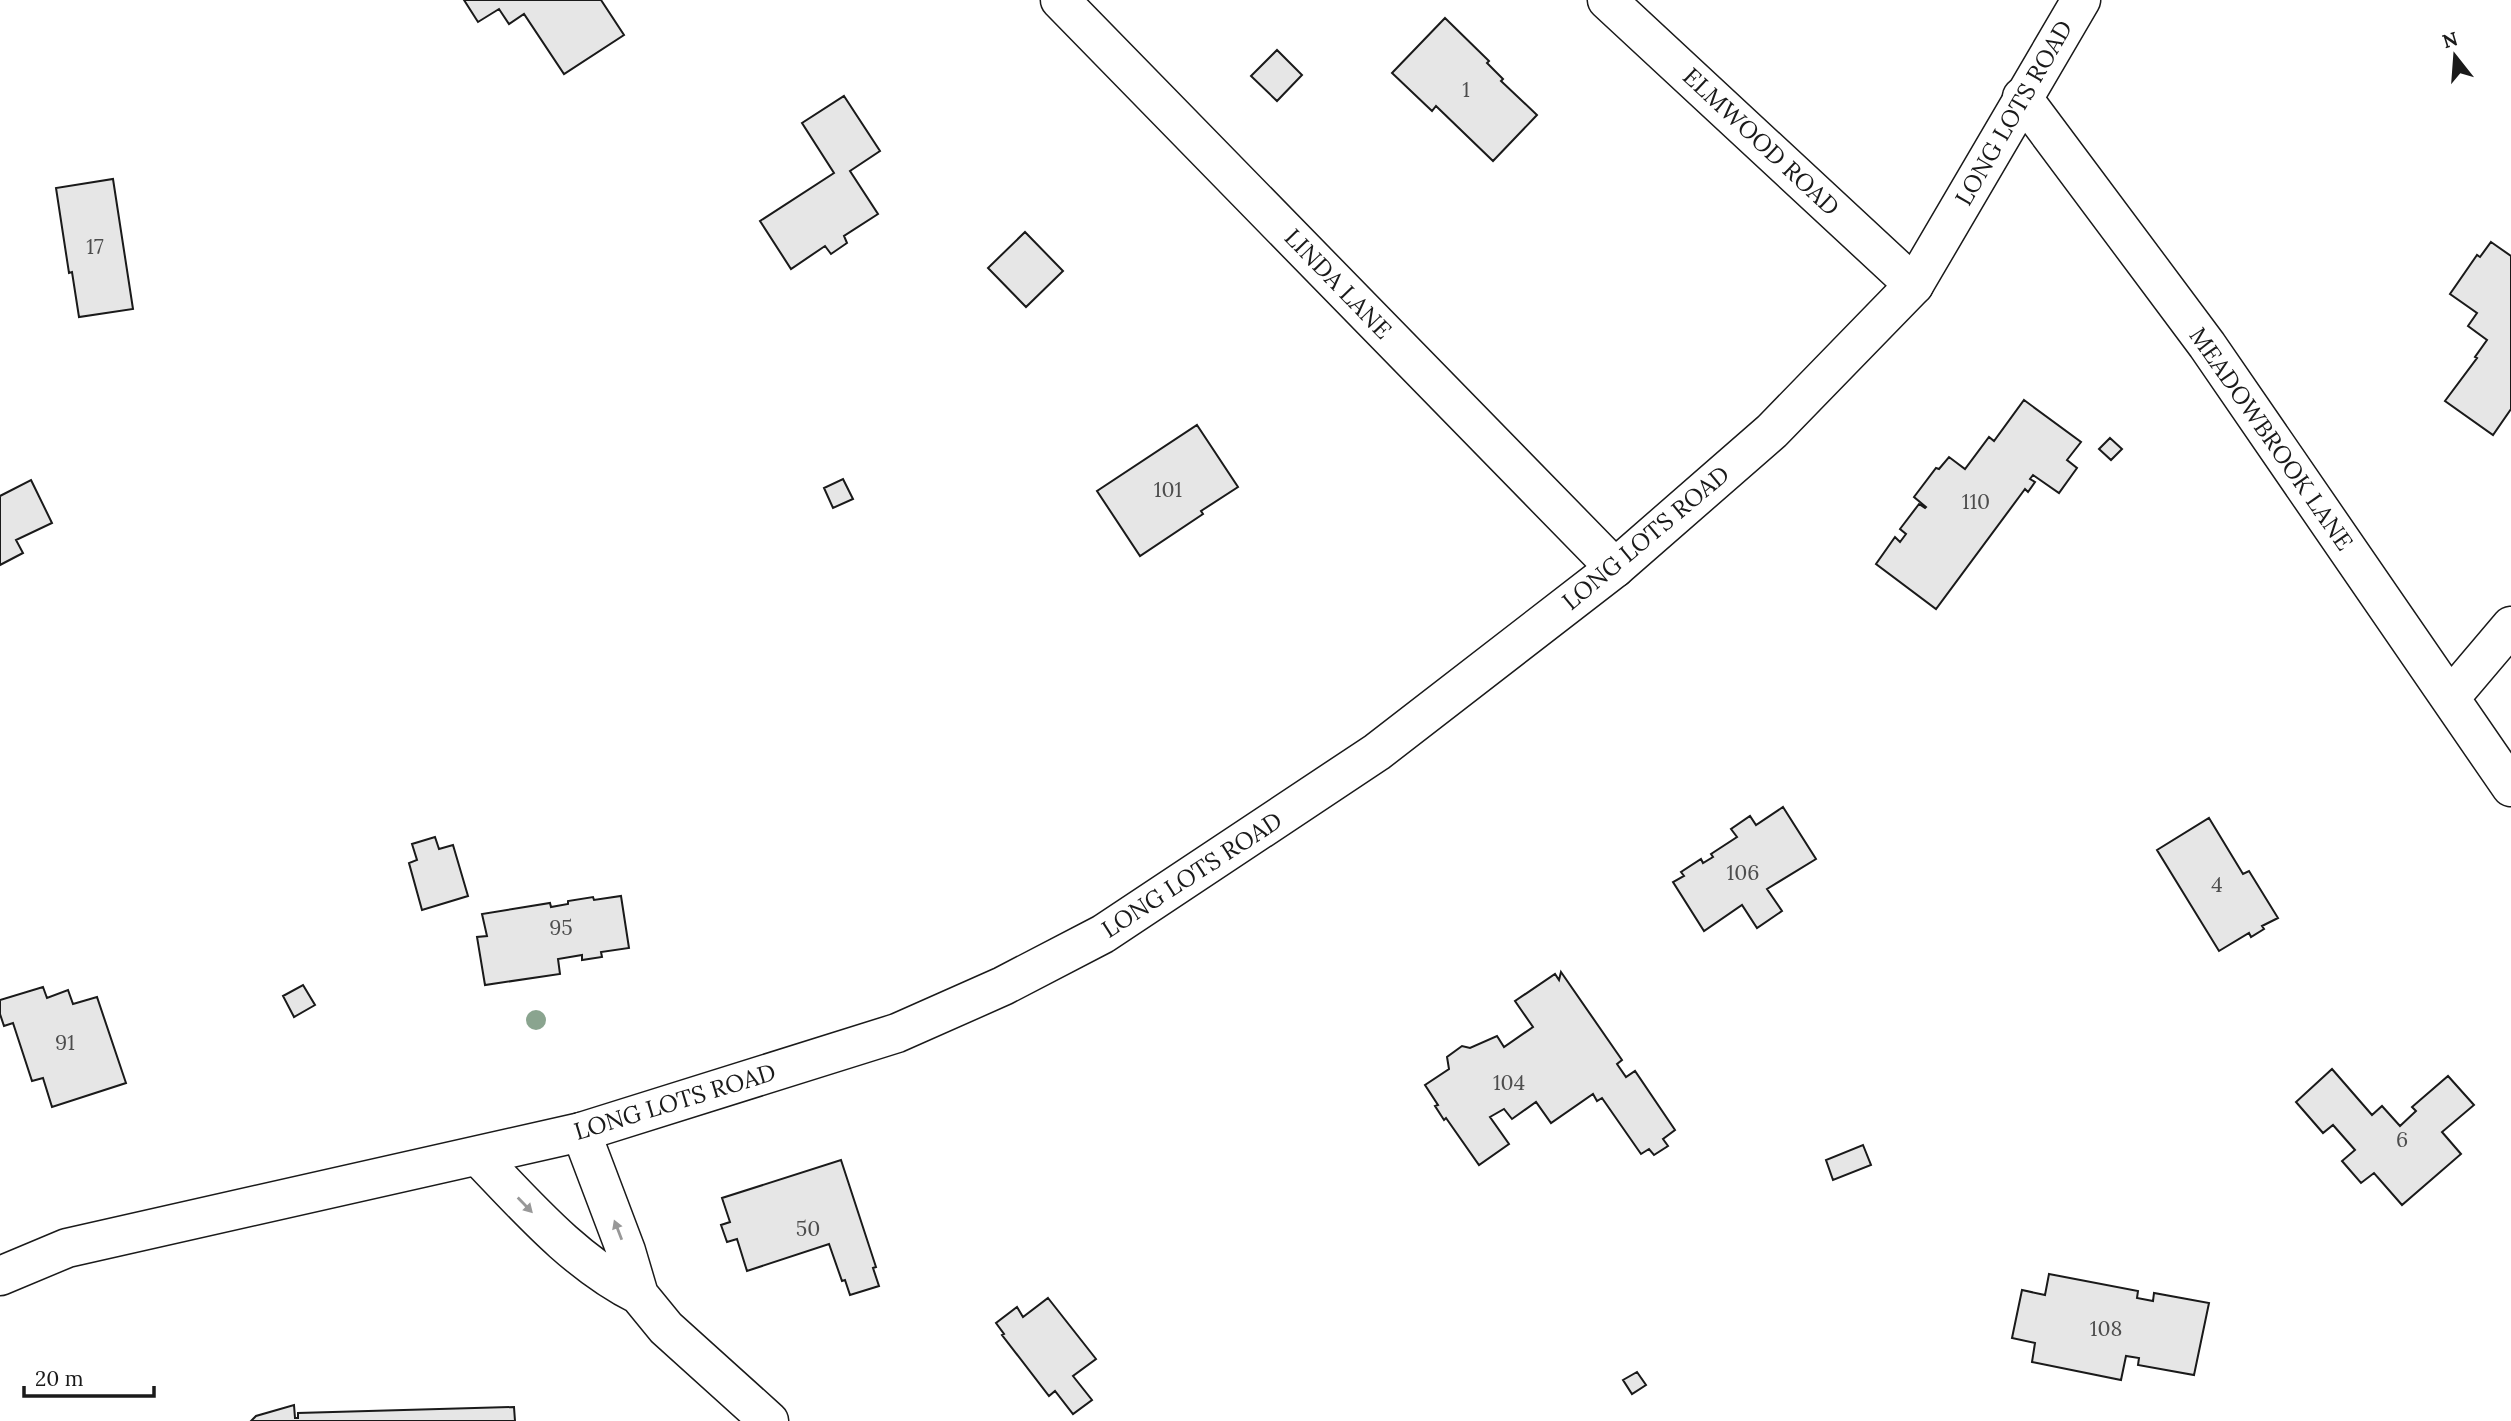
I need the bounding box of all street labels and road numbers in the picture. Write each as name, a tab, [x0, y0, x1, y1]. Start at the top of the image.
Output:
street label: LONG LOTS ROAD	[1948, 14, 2079, 211]
street label: ELMWOOD ROAD	[1676, 61, 1846, 222]
street label: LINDA LANE	[1278, 222, 1399, 345]
street label: MEADOWBROOK LANE	[2183, 321, 2360, 556]
street label: LONG LOTS ROAD	[1556, 459, 1736, 617]
street label: LONG LOTS ROAD	[1096, 805, 1288, 945]
street label: LONG LOTS ROAD	[570, 1056, 779, 1147]

